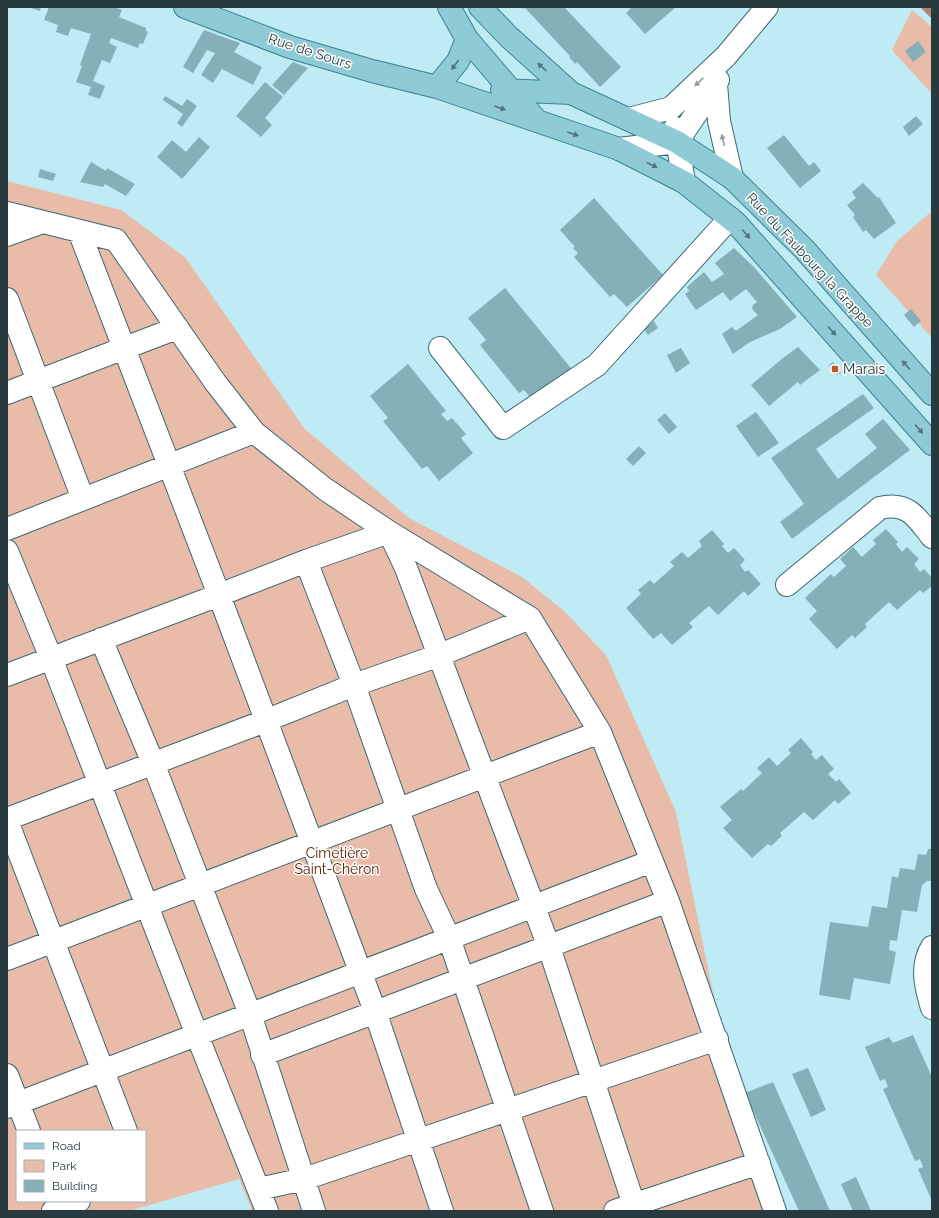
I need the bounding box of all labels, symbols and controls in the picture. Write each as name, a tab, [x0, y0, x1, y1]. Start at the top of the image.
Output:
street label: Rue de Sours	[266, 30, 354, 72]
one-way arrow	[451, 59, 459, 70]
one-way arrow	[537, 62, 547, 72]
one-way arrow	[694, 77, 703, 86]
one-way arrow	[495, 106, 507, 112]
one-way arrow	[568, 131, 580, 137]
one-way arrow	[720, 134, 726, 146]
one-way arrow	[646, 162, 657, 168]
street label: Rue du Faubourg la Grappe	[743, 189, 877, 331]
one-way arrow	[742, 229, 751, 239]
one-way arrow	[828, 326, 837, 336]
one-way arrow	[902, 360, 911, 370]
place label: Marais	[843, 361, 885, 377]
marker: Marais	[830, 364, 840, 374]
one-way arrow	[914, 423, 923, 434]
park label: Cimetière Saint-Chéron	[295, 845, 380, 877]
legend	[16, 1130, 146, 1202]
text: Road	[52, 1139, 81, 1153]
text: Park	[52, 1159, 77, 1173]
text: Building	[52, 1179, 98, 1193]

